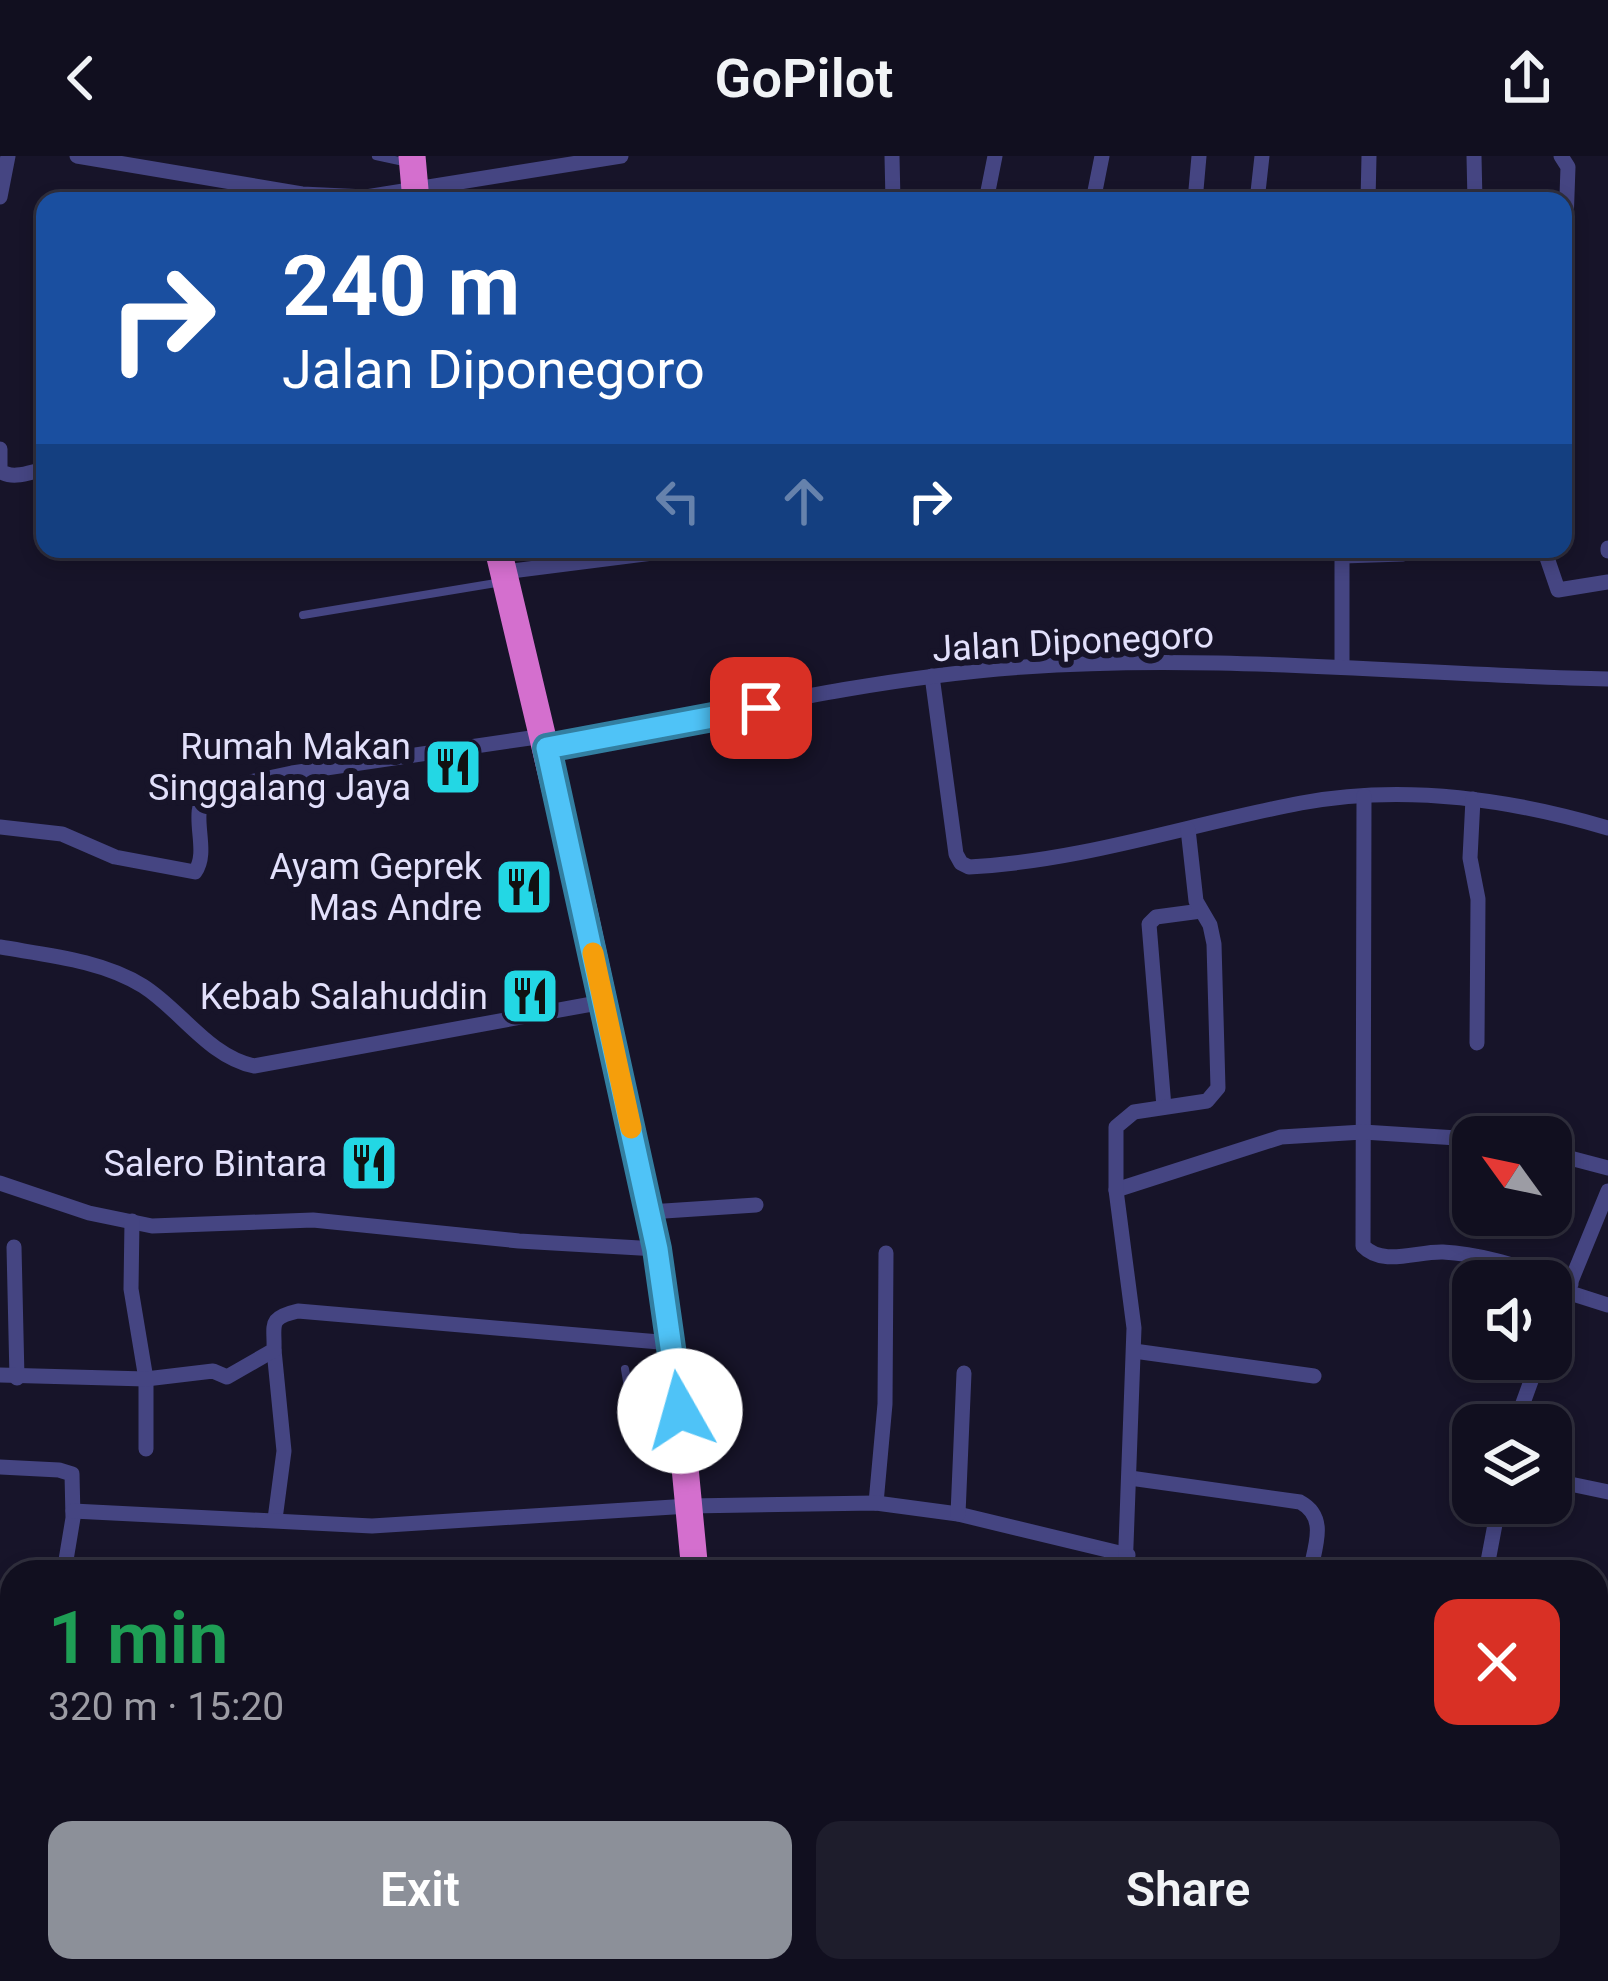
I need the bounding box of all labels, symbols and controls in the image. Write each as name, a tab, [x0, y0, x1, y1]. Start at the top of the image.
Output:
icon: back	[48, 45, 114, 111]
icon: share	[1494, 45, 1560, 111]
text: GoPilot	[715, 47, 893, 110]
text: 240 m	[282, 237, 520, 336]
icon: right	[84, 240, 240, 396]
text: Jalan Diponegoro	[282, 338, 705, 401]
icon: left	[645, 468, 711, 534]
icon: ahead	[771, 468, 837, 534]
icon: right	[897, 468, 963, 534]
street label: Jalan Diponegoro	[931, 614, 1215, 670]
pin	[710, 657, 812, 759]
icon: arrive	[728, 675, 794, 741]
place label: Rumah Makan Singgalang Jaya	[148, 726, 411, 809]
restaurant icon: Rumah Makan Singgalang Jaya	[422, 736, 484, 798]
place label: Ayam Geprek Mas Andre	[270, 846, 483, 929]
restaurant icon: Ayam Geprek Mas Andre	[493, 856, 555, 918]
restaurant icon: Kebab Salahuddin	[499, 965, 561, 1027]
place label: Kebab Salahuddin	[200, 976, 488, 1018]
north arrow	[1452, 1116, 1572, 1236]
map controls	[1452, 1116, 1572, 1524]
restaurant icon: Salero Bintara	[338, 1132, 400, 1194]
place label: Salero Bintara	[103, 1143, 327, 1185]
button: sound	[1452, 1260, 1572, 1380]
position arrow	[617, 1348, 743, 1474]
button: layers	[1452, 1404, 1572, 1524]
text: 1 min	[48, 1596, 229, 1681]
button: close	[1434, 1599, 1560, 1725]
text: 320 m · 15:20	[48, 1684, 284, 1730]
button: Exit	[48, 1821, 792, 1959]
button: Share	[816, 1821, 1560, 1959]

